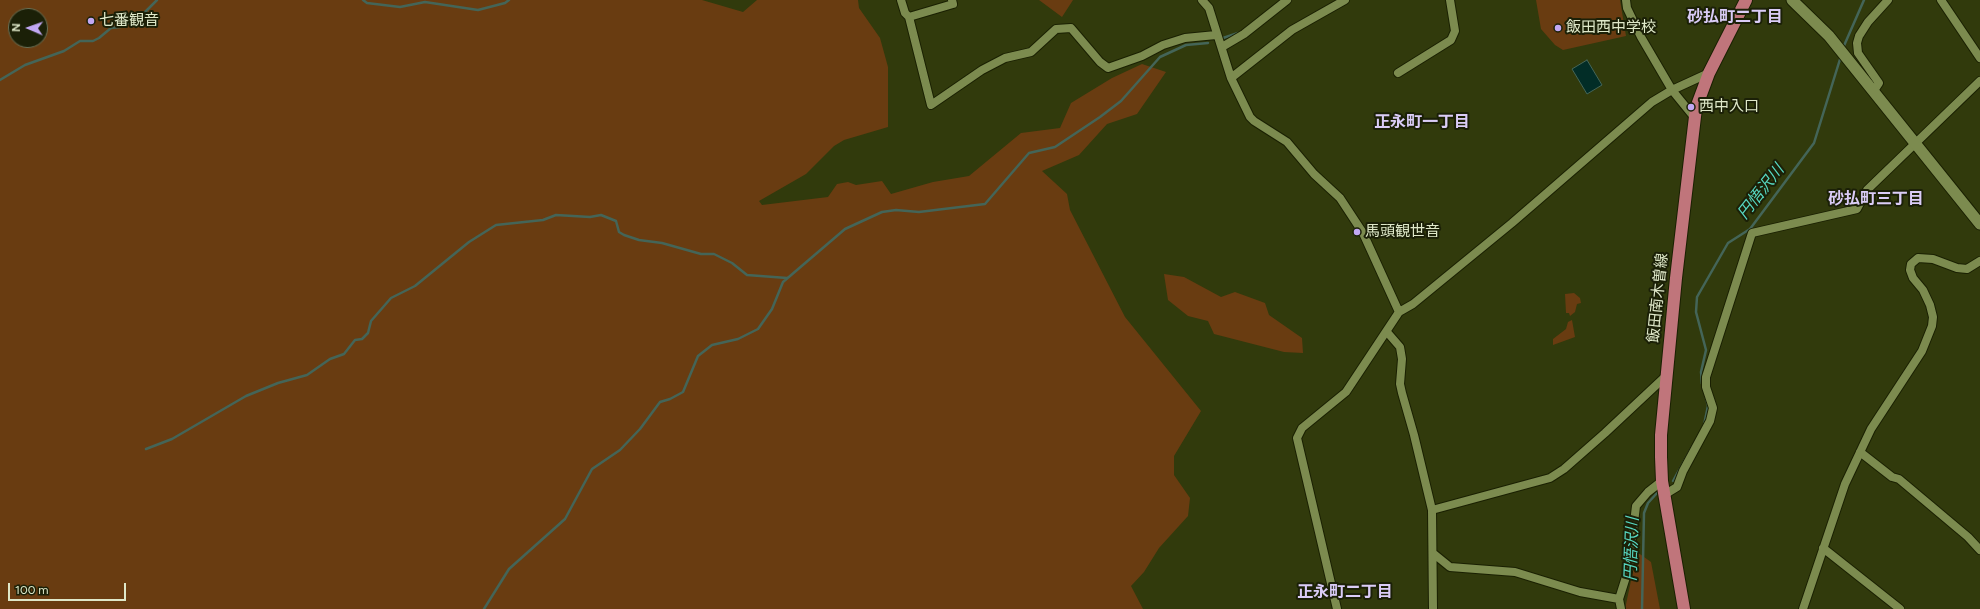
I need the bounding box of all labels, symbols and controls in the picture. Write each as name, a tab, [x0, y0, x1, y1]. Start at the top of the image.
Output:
district label: 砂払町二丁目	[1687, 7, 1783, 27]
north arrow	[8, 8, 48, 48]
place label: 七番観音	[99, 12, 159, 30]
marker: 七番観音	[86, 16, 96, 26]
place label: 飯田西中学校	[1566, 19, 1656, 37]
text: N	[10, 23, 23, 32]
marker: 飯田西中学校	[1553, 23, 1563, 33]
place label: 西中入口	[1699, 98, 1759, 116]
marker: 西中入口	[1686, 102, 1696, 112]
district label: 正永町一丁目	[1374, 112, 1470, 132]
water label: 円悟沢川	[1734, 161, 1788, 223]
district label: 砂払町三丁目	[1828, 189, 1924, 209]
place label: 馬頭観世音	[1365, 223, 1440, 241]
marker: 馬頭観世音	[1352, 227, 1362, 237]
street label: 飯田南木曽線	[1644, 252, 1672, 344]
water label: 円悟沢川	[1621, 517, 1643, 581]
scale bar	[10, 575, 128, 601]
district label: 正永町二丁目	[1297, 582, 1393, 602]
text: 100 m	[15, 583, 49, 597]

